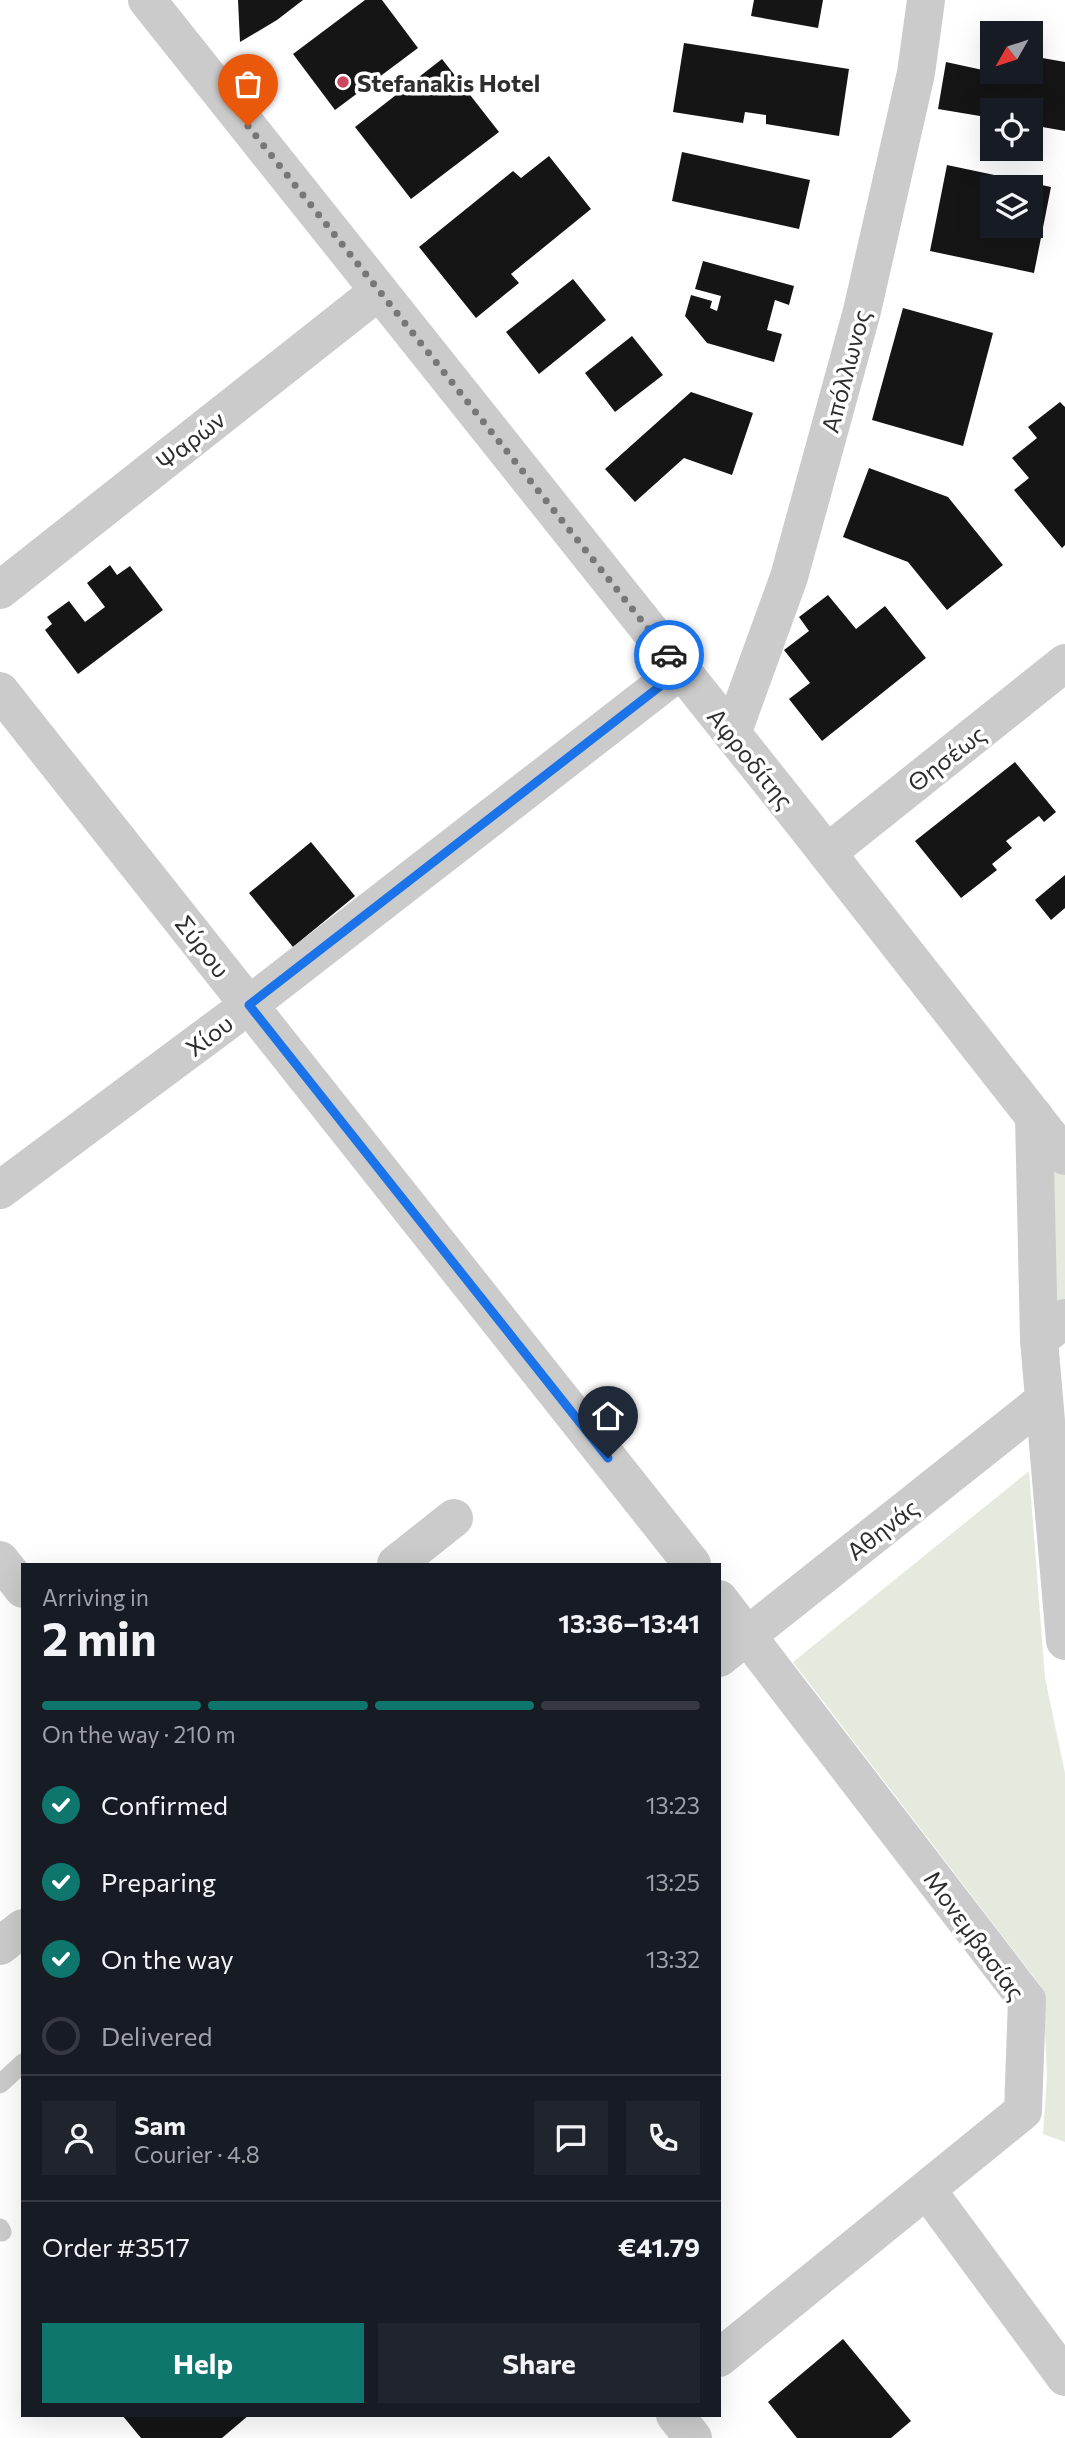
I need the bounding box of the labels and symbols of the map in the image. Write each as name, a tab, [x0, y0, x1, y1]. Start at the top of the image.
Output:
north arrow	[980, 21, 1043, 84]
pin	[218, 54, 278, 126]
place label: Stefanakis Hotel	[357, 68, 540, 97]
marker: Stefanakis Hotel	[335, 74, 351, 90]
street label: Απόλλωνος	[815, 306, 875, 436]
street label: Ψαρών	[150, 404, 230, 476]
courier	[634, 620, 704, 690]
street label: Αφροδίτης	[702, 702, 800, 814]
street label: Θησέως	[901, 719, 991, 797]
street label: Σύρου	[170, 909, 236, 983]
street label: Χίου	[180, 1008, 238, 1062]
pin	[578, 1386, 638, 1458]
street label: Αθηνάς	[841, 1492, 923, 1566]
street label: Movεμβασίας	[918, 1865, 1032, 2005]

